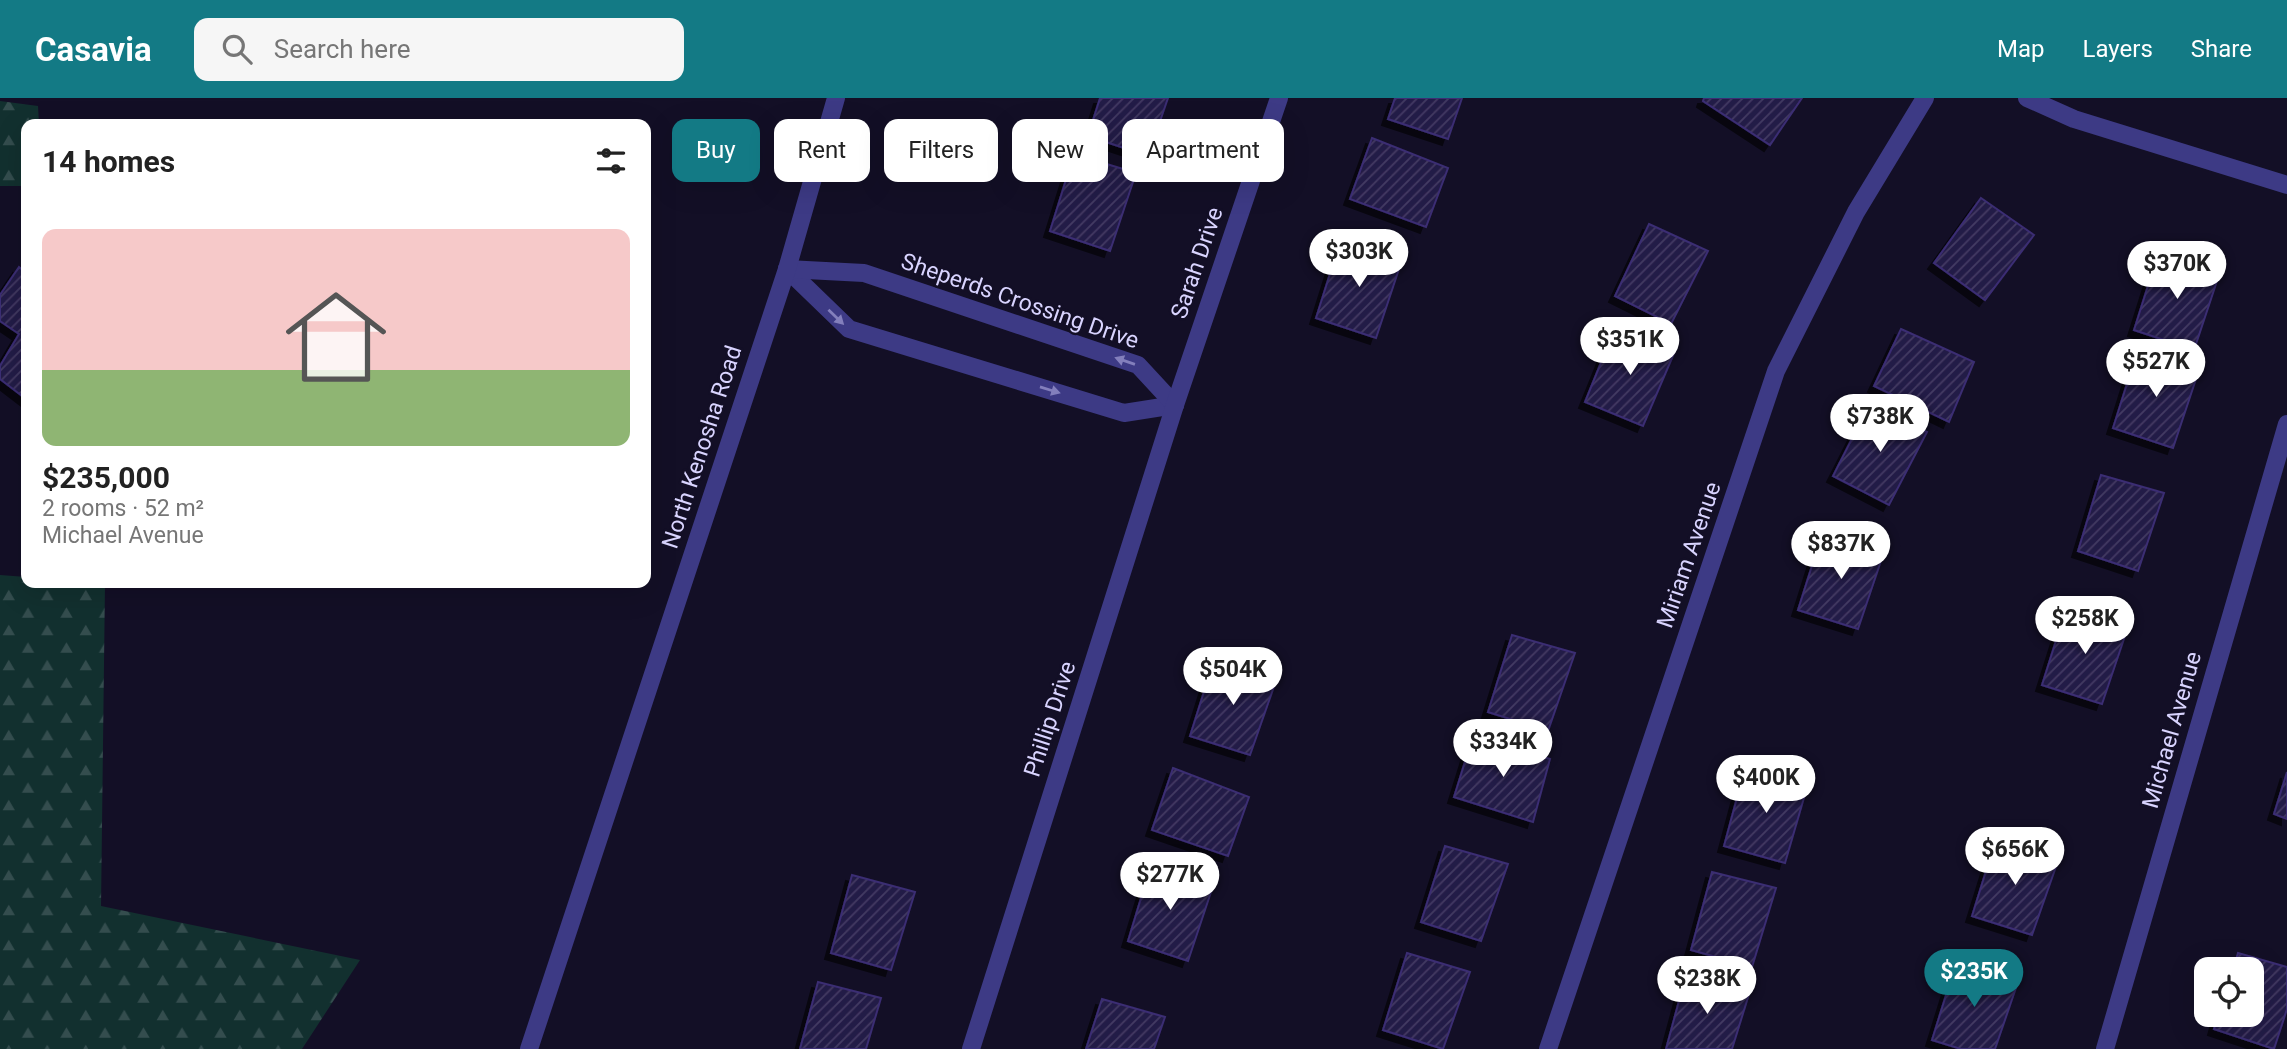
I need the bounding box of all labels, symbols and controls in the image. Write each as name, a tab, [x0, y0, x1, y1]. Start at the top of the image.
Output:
search box	[194, 18, 684, 81]
text: Casavia	[35, 30, 152, 69]
icon: search	[218, 30, 256, 68]
text: Search here	[274, 34, 411, 64]
text: Map	[1997, 35, 2045, 63]
text: Layers	[2083, 35, 2153, 63]
text: Share	[2191, 35, 2252, 63]
chip: Buy	[672, 119, 760, 182]
chip: Rent	[774, 119, 870, 182]
chip: Filters	[884, 119, 998, 182]
chip: New	[1012, 119, 1108, 182]
chip: Apartment	[1122, 119, 1284, 182]
icon: filters	[592, 142, 630, 180]
text: 14 homes	[42, 144, 175, 179]
street label: Sarah Drive	[1165, 204, 1229, 322]
pin: $303K	[1310, 230, 1408, 289]
text: $303K	[1325, 238, 1393, 265]
pin: $370K	[2128, 242, 2226, 301]
street label: Sheperds Crossing Drive	[898, 248, 1142, 354]
text: $370K	[2143, 250, 2211, 277]
icon: home	[273, 274, 399, 400]
one-way arrow	[827, 308, 844, 324]
pin: $351K	[1581, 317, 1679, 377]
text: $351K	[1596, 326, 1664, 353]
pin: $527K	[2107, 340, 2205, 399]
street label: North Kenosha Road	[656, 342, 748, 552]
text: $527K	[2122, 348, 2190, 375]
one-way arrow	[1114, 355, 1135, 366]
one-way arrow	[1039, 386, 1060, 396]
pin: $738K	[1831, 394, 1929, 454]
text: $738K	[1846, 403, 1914, 430]
text: $235,000	[42, 460, 170, 495]
street label: Miriam Avenue	[1651, 478, 1727, 632]
text: 2 rooms · 52 m²	[42, 495, 204, 522]
text: Michael Avenue	[42, 522, 204, 549]
pin: $837K	[1792, 522, 1890, 581]
text: $837K	[1807, 530, 1875, 557]
pin: $258K	[2036, 596, 2134, 656]
text: $258K	[2051, 605, 2119, 632]
pin: $504K	[1184, 648, 1282, 707]
street label: Michael Avenue	[2137, 649, 2207, 811]
text: $504K	[1199, 656, 1267, 683]
street label: Phillip Drive	[1019, 658, 1081, 780]
pin: $334K	[1454, 720, 1552, 779]
text: $334K	[1469, 728, 1537, 755]
pin: $400K	[1717, 756, 1815, 815]
text: $400K	[1732, 764, 1800, 791]
pin: $656K	[1966, 828, 2064, 887]
text: $656K	[1981, 836, 2049, 863]
pin: $277K	[1121, 852, 1219, 912]
text: $277K	[1136, 861, 1204, 888]
pin: $235K	[1925, 950, 2023, 1009]
pin: $238K	[1658, 956, 1756, 1016]
map controls	[2194, 957, 2264, 1027]
button: locate	[2194, 957, 2264, 1027]
text: $235K	[1940, 958, 2008, 985]
text: $238K	[1673, 965, 1741, 992]

